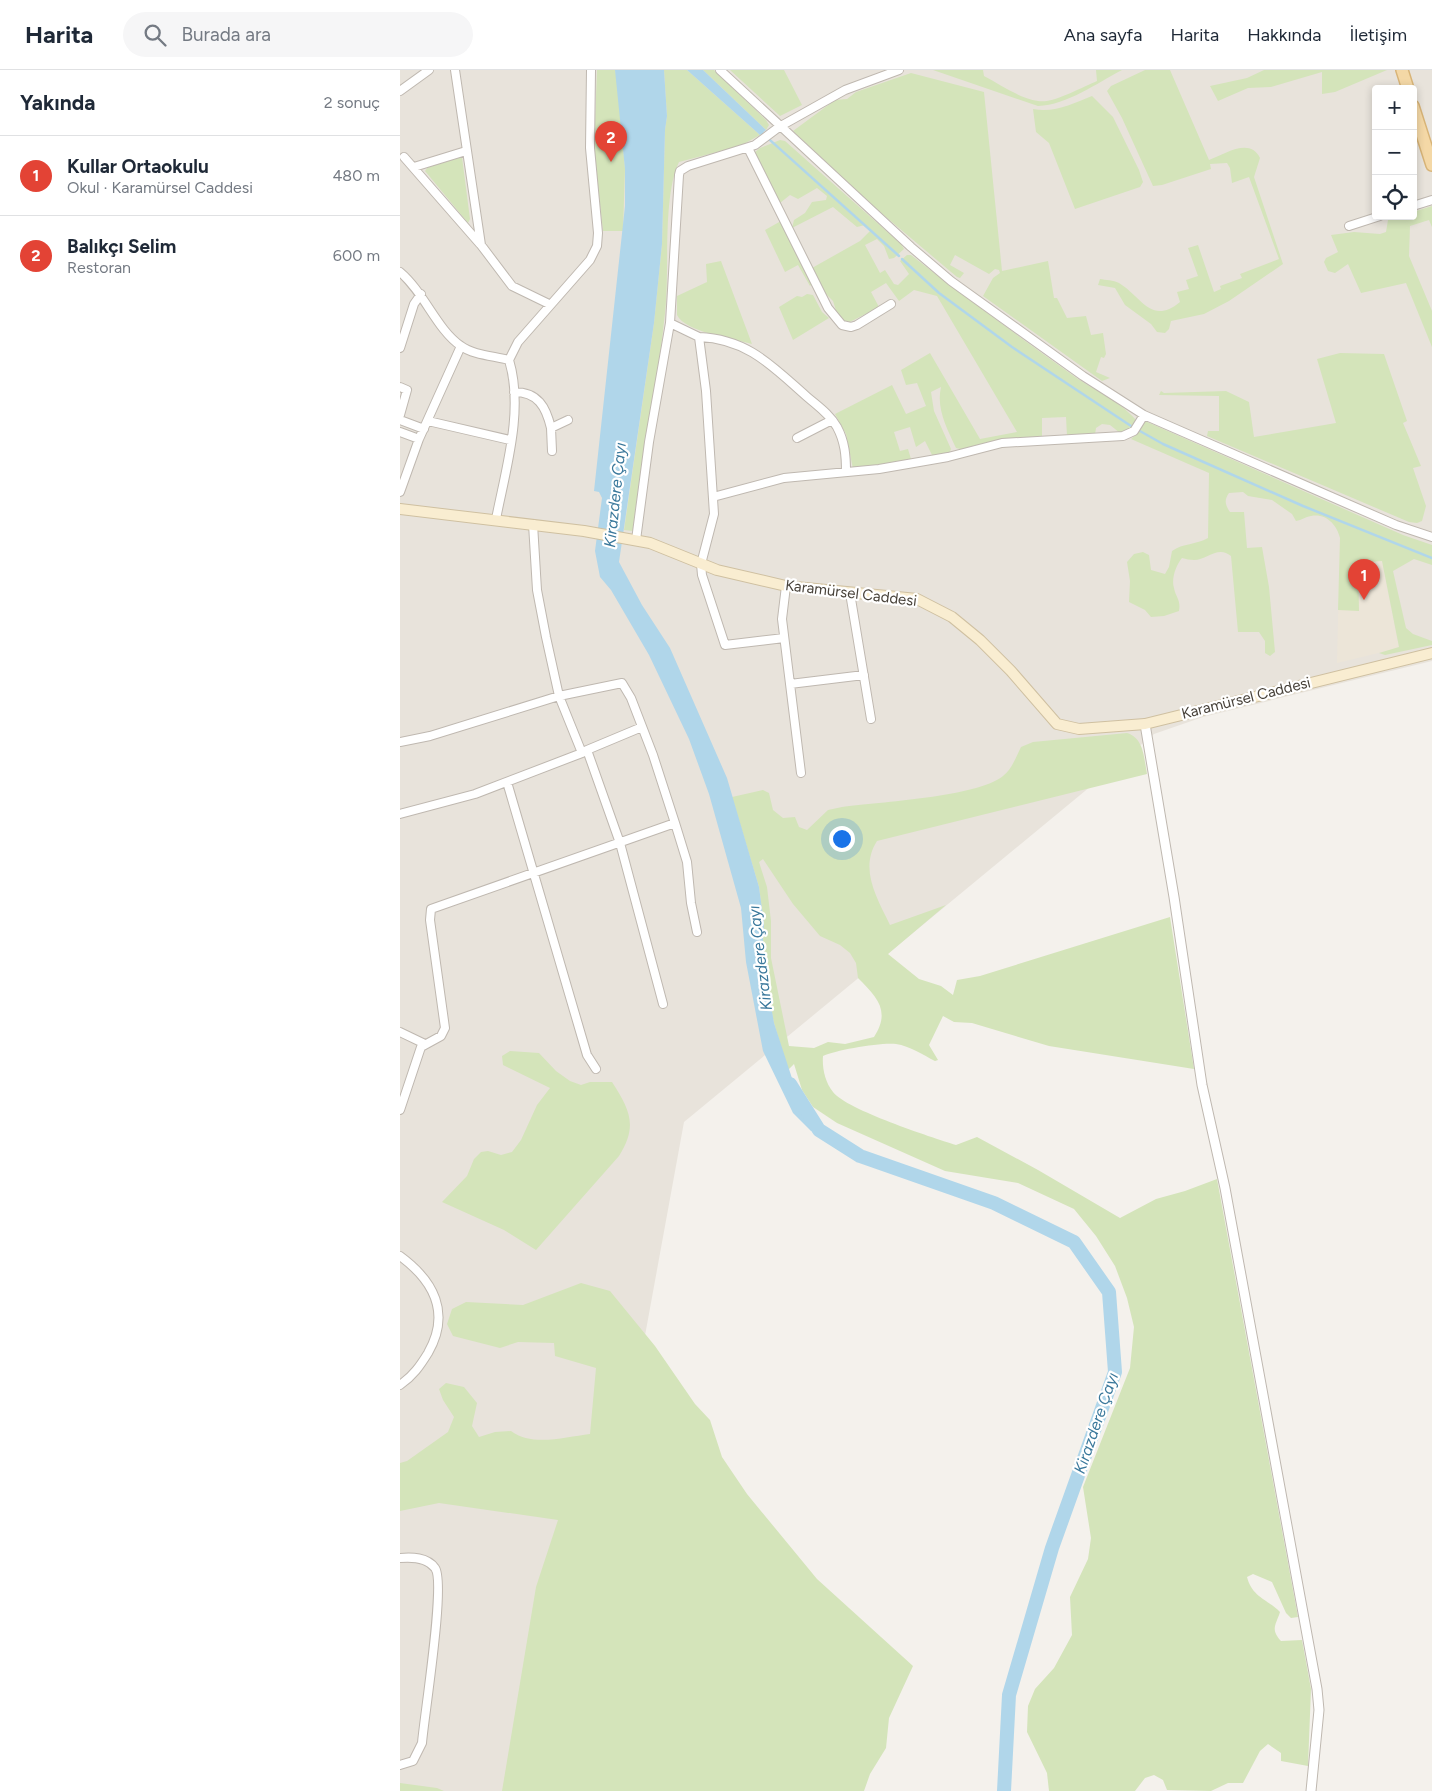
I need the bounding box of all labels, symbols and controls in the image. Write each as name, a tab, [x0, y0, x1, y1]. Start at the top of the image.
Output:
search box	[123, 12, 473, 57]
text: Harita	[25, 20, 93, 49]
icon: search	[141, 21, 169, 49]
text: Burada ara	[181, 23, 271, 46]
text: Ana sayfa	[1064, 24, 1142, 46]
text: Harita	[1170, 24, 1219, 46]
text: Hakkında	[1247, 24, 1321, 46]
text: İletişim	[1349, 24, 1407, 46]
map controls	[1372, 85, 1417, 220]
button: +	[1372, 85, 1417, 130]
text: Yakında	[20, 90, 95, 115]
text: 2 sonuç	[324, 93, 380, 112]
pin: 2	[595, 121, 627, 162]
button: −	[1372, 130, 1417, 175]
text: Kullar Ortaokulu	[67, 155, 209, 178]
text: 1	[33, 166, 39, 185]
text: 480 m	[332, 166, 380, 185]
button: locate	[1372, 175, 1417, 220]
text: Okul · Karamürsel Caddesi	[67, 178, 253, 197]
text: Balıkçı Selim	[67, 235, 176, 258]
text: 2	[31, 246, 41, 265]
text: 600 m	[333, 246, 380, 265]
text: Restoran	[67, 258, 131, 277]
water label: Kirazdere Çayı	[600, 441, 630, 548]
pin: 1	[1348, 559, 1380, 600]
street label: Karamürsel Caddesi	[784, 576, 918, 610]
street label: Karamürsel Caddesi	[1180, 673, 1312, 723]
your location	[829, 826, 855, 852]
water label: Kirazdere Çayı	[744, 904, 776, 1012]
water label: Kirazdere Çayı	[1070, 1370, 1122, 1476]

